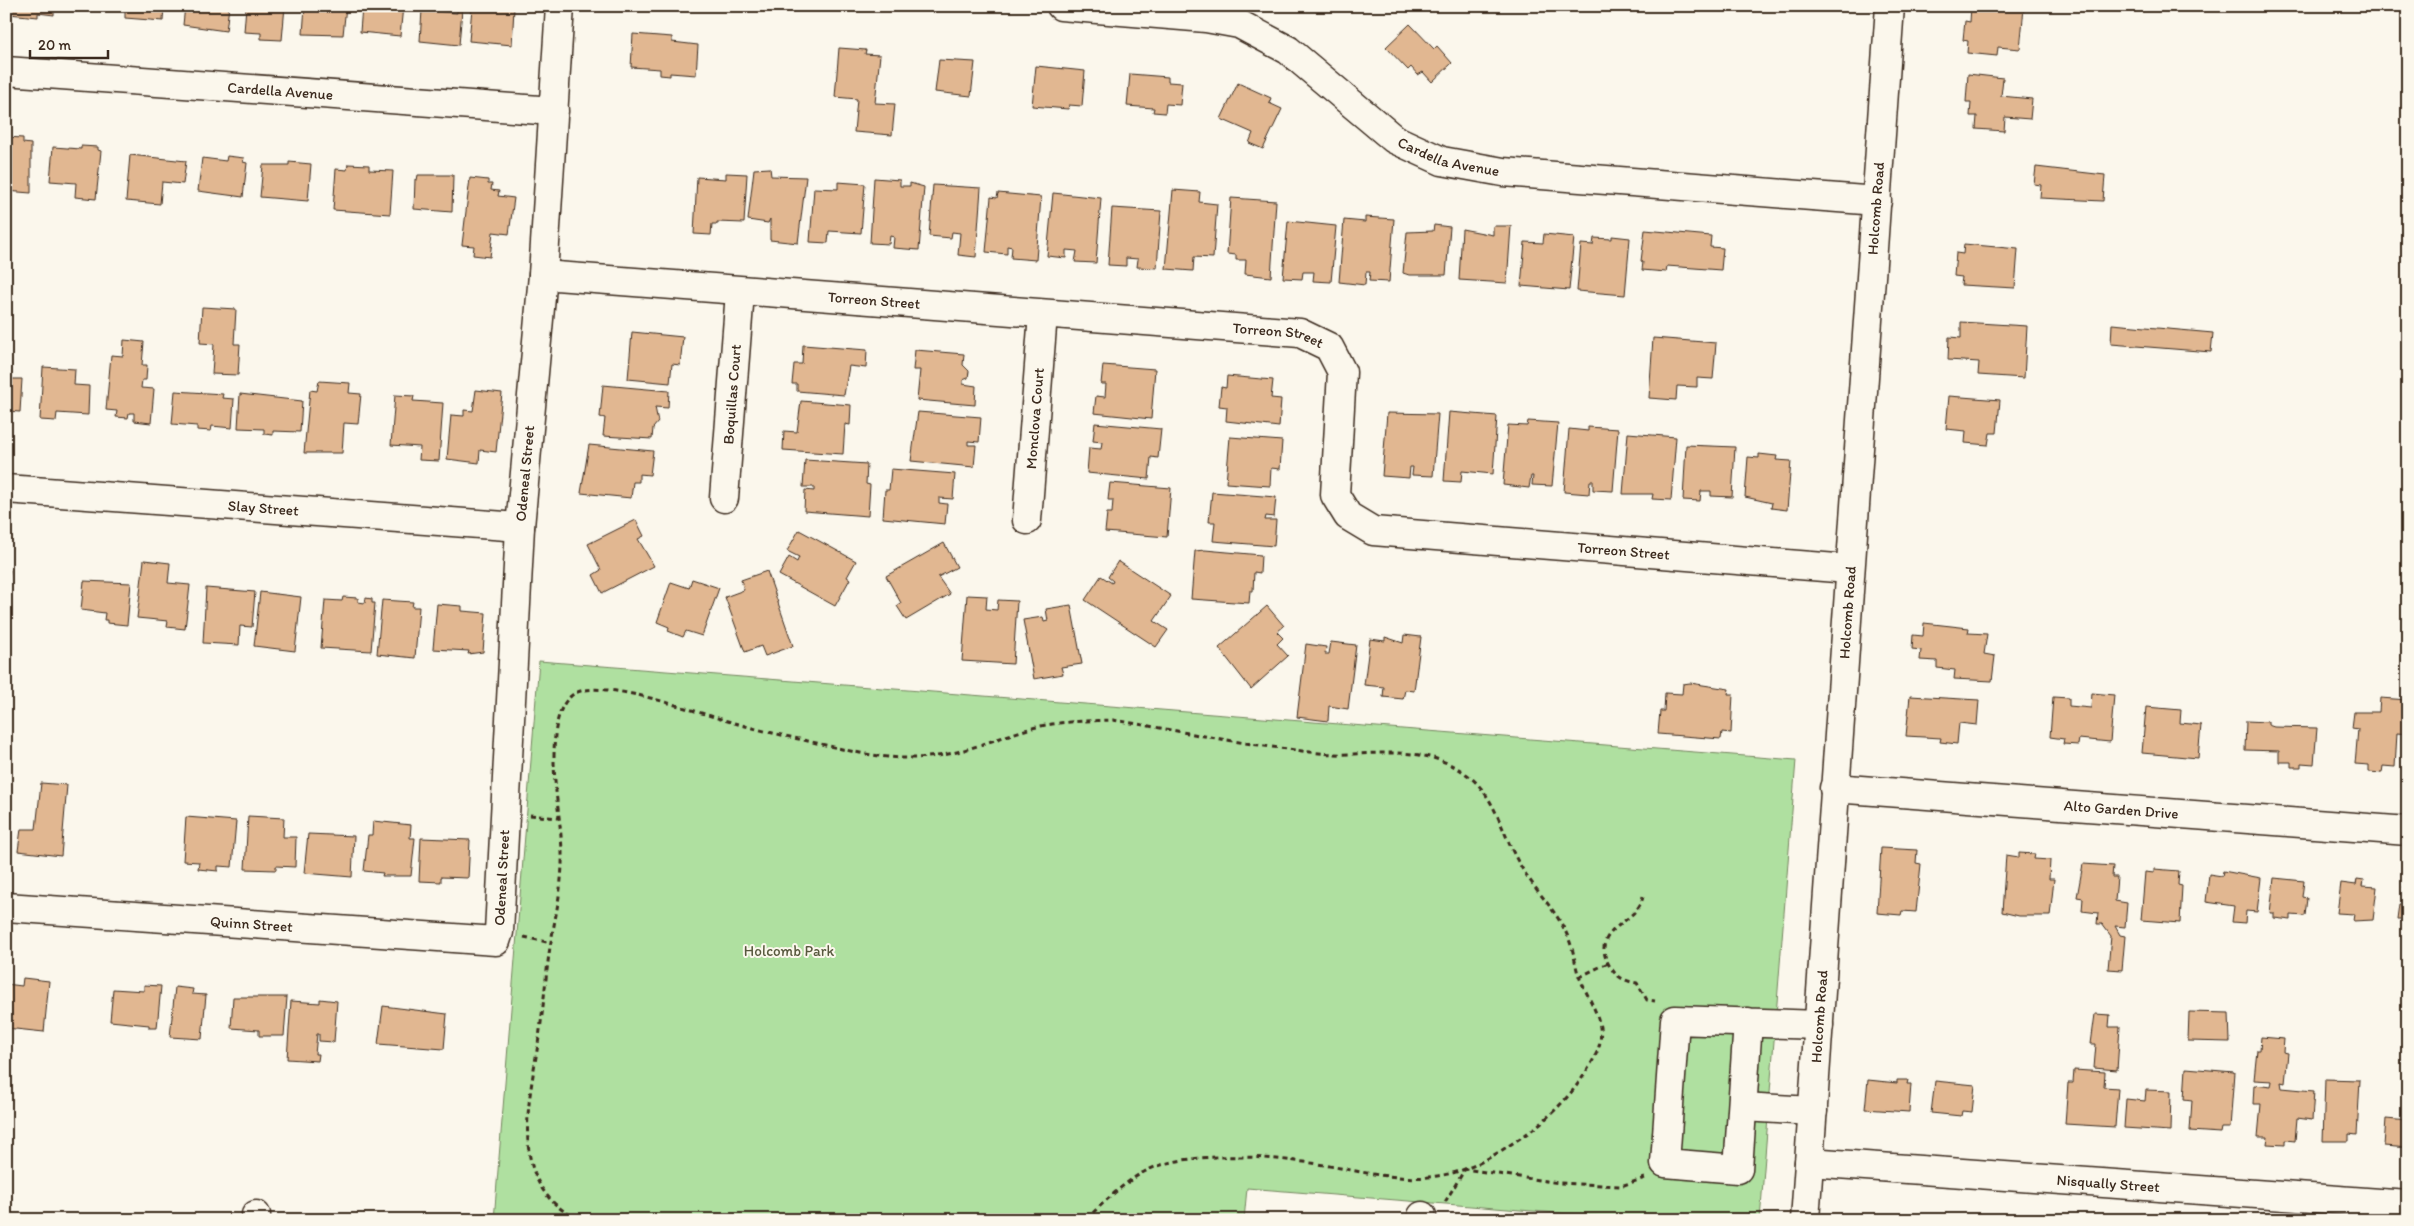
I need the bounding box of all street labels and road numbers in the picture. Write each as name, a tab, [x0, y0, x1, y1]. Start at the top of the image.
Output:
street label: Cardella Avenue	[227, 78, 334, 104]
street label: Cardella Avenue	[1395, 133, 1501, 180]
street label: Holcomb Road	[1864, 161, 1888, 256]
street label: Torreon Street	[827, 288, 921, 313]
street label: Torreon Street	[1232, 319, 1327, 352]
street label: Boquillas Court	[719, 343, 745, 445]
street label: Monclova Court	[1022, 367, 1048, 470]
street label: Odeneal Street	[512, 424, 538, 522]
street label: Slay Street	[227, 496, 300, 520]
street label: Torreon Street	[1577, 538, 1671, 564]
street label: Holcomb Road	[1835, 565, 1860, 660]
street label: Alto Garden Drive	[2063, 796, 2179, 823]
street label: Odeneal Street	[490, 829, 513, 926]
street label: Quinn Street	[209, 912, 294, 936]
street label: Holcomb Road	[1807, 969, 1831, 1064]
street label: Nisqually Street	[2056, 1171, 2161, 1196]

